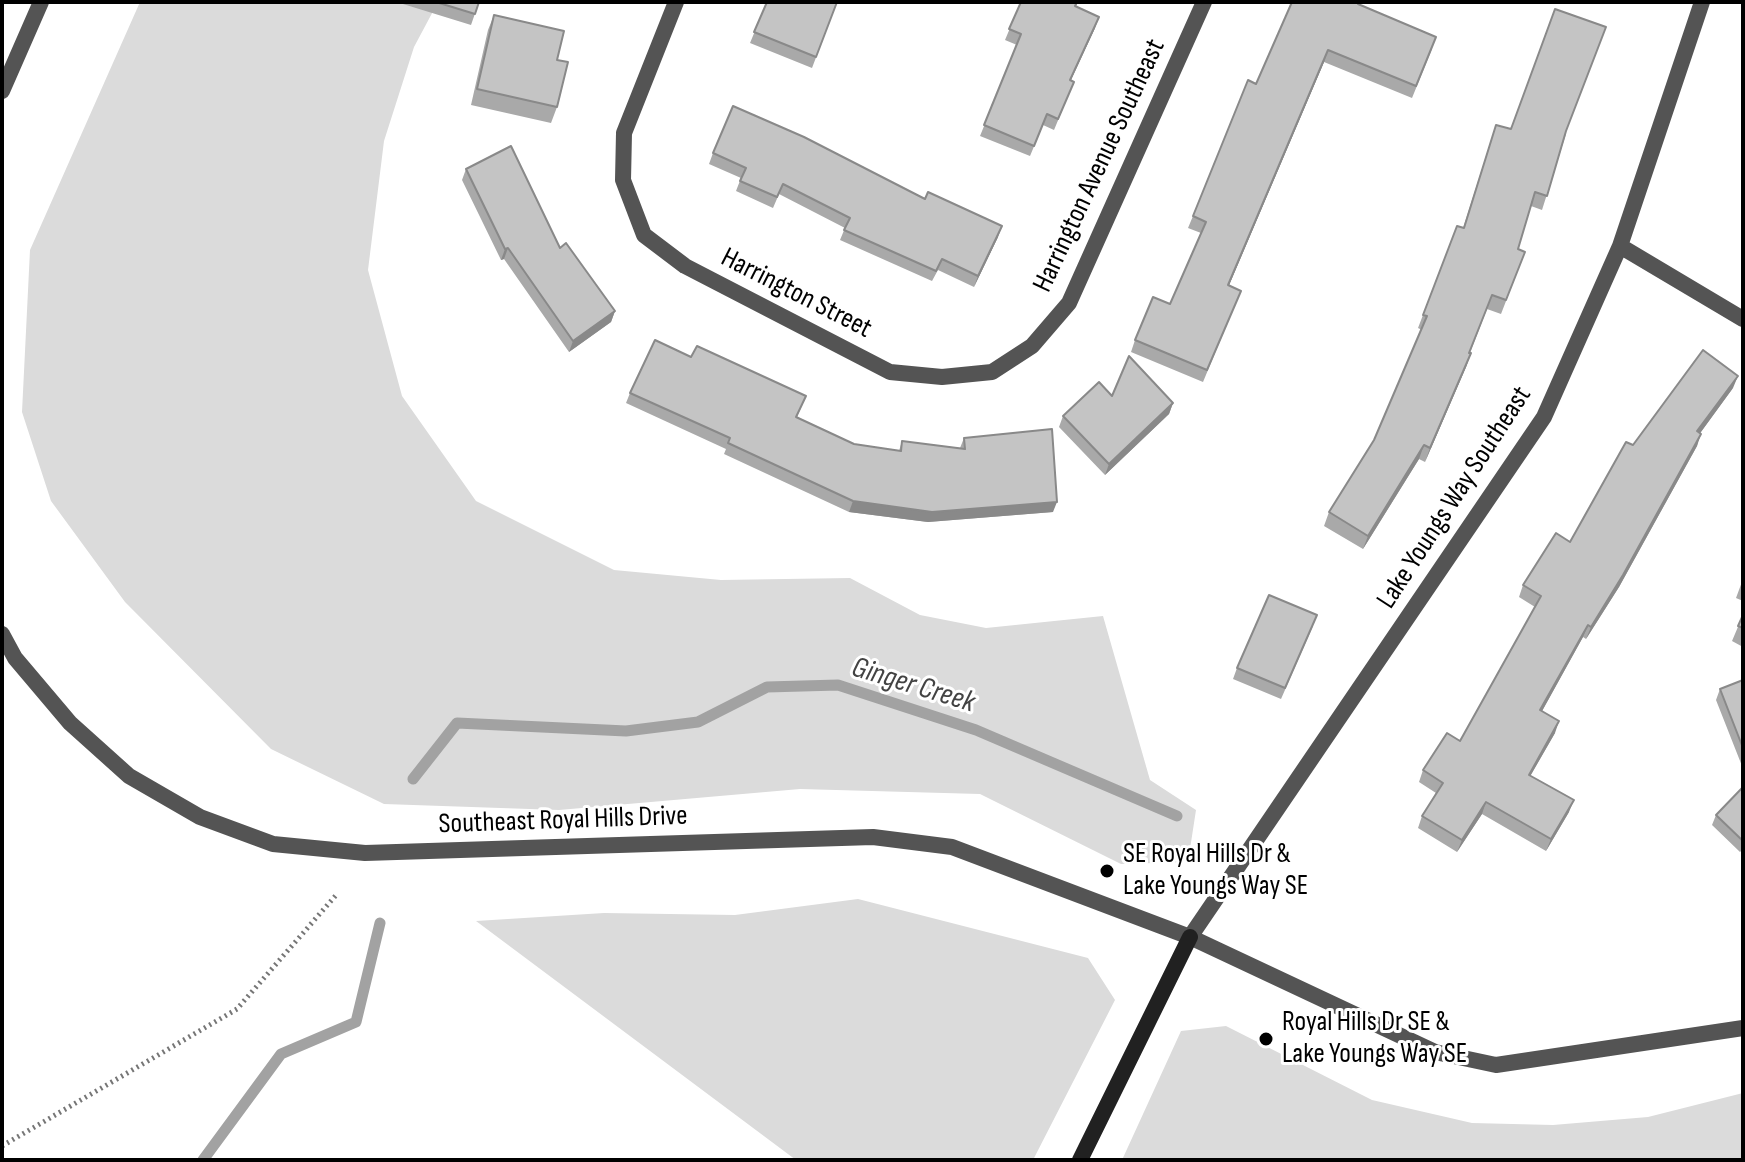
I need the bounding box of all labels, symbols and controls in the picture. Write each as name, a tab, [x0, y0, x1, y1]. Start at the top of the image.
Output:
street label: Harrington Avenue Southeast	[1027, 34, 1173, 298]
street label: Harrington Street	[715, 242, 877, 346]
street label: Lake Youngs Way Southeast	[1371, 381, 1539, 615]
water label: Ginger Creek	[847, 650, 979, 722]
street label: Southeast Royal Hills Drive	[438, 800, 688, 842]
place label: SE Royal Hills Dr & Lake Youngs Way SE	[1123, 838, 1308, 904]
marker: SE Royal Hills Dr & Lake Youngs Way SE	[1098, 862, 1116, 880]
place label: Royal Hills Dr SE & Lake Youngs Way SE	[1282, 1006, 1467, 1072]
marker: Royal Hills Dr SE & Lake Youngs Way SE	[1257, 1030, 1275, 1048]

